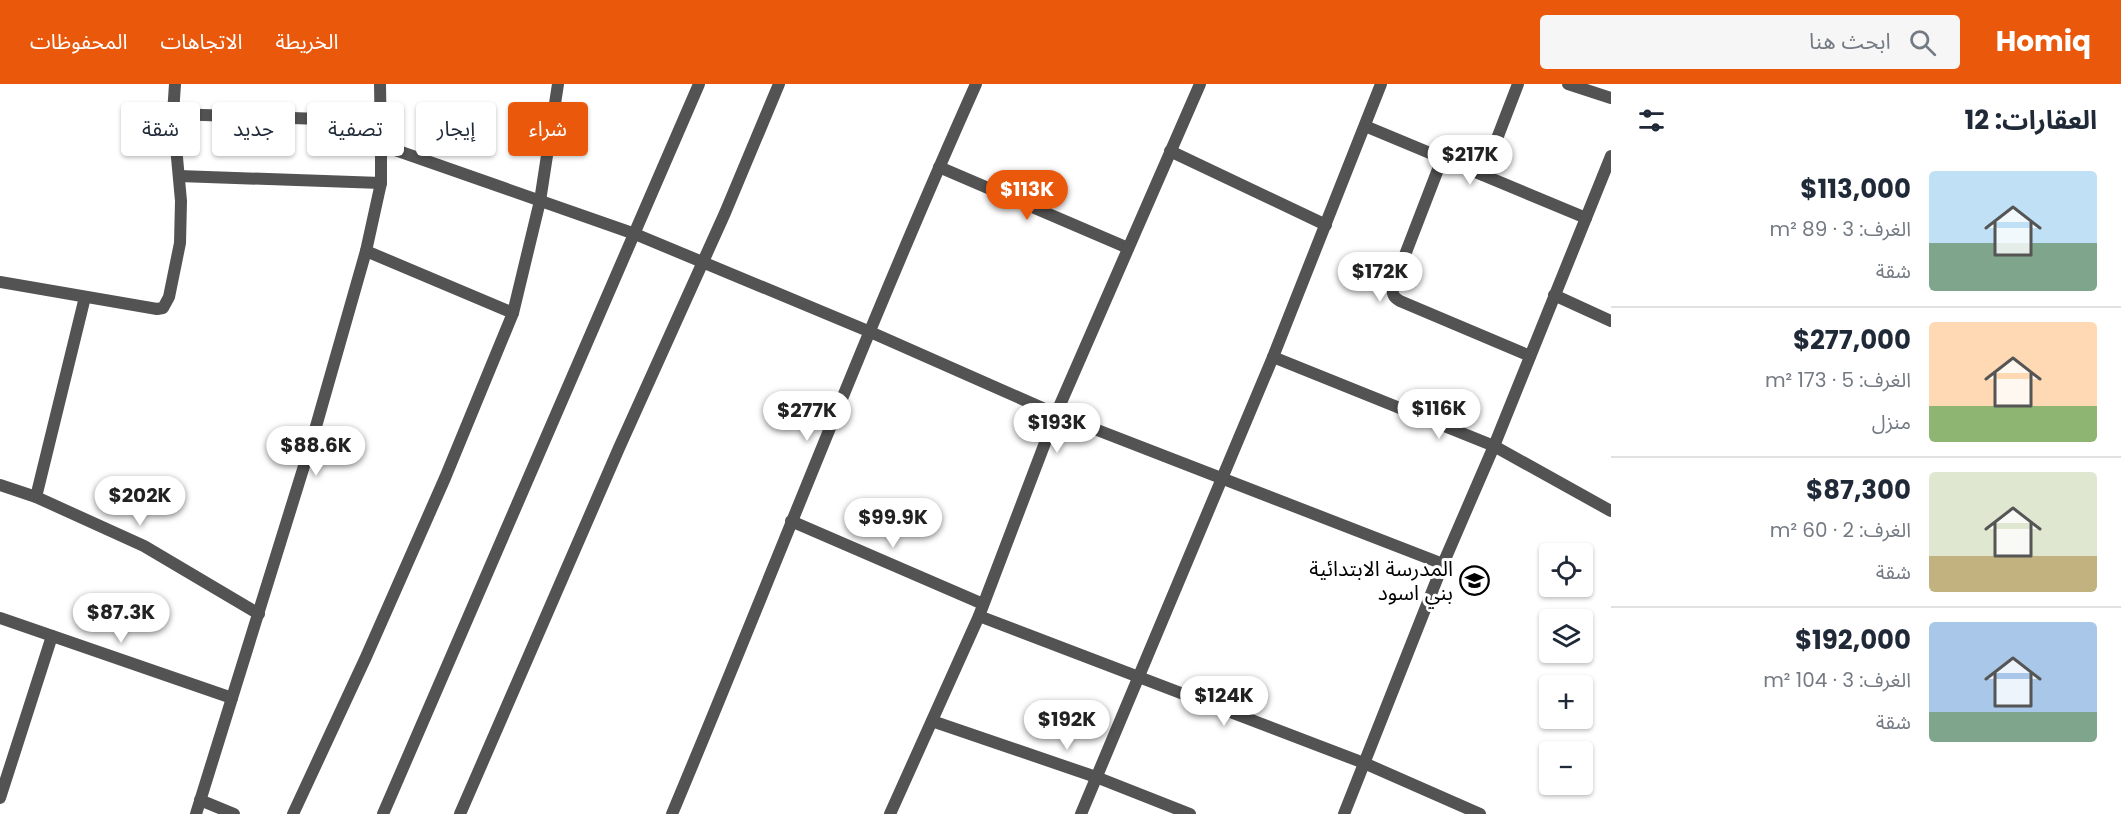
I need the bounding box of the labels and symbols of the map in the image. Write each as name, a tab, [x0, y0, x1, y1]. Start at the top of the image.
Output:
pin: $217K	[1428, 135, 1512, 186]
pin: $113K	[985, 170, 1069, 221]
pin: $172K	[1338, 252, 1422, 303]
pin: $116K	[1397, 389, 1481, 440]
pin: $277K	[765, 391, 849, 442]
pin: $193K	[1015, 403, 1099, 454]
pin: $88.6K	[267, 426, 365, 477]
pin: $202K	[98, 476, 182, 527]
pin: $99.9K	[844, 498, 942, 549]
place label: المدرسة الابتدائية بني اسود	[1309, 554, 1453, 609]
school or university icon: المدرسة الابتدائية بني اسود	[1458, 565, 1490, 597]
pin: $87.3K	[72, 593, 170, 644]
pin: $124K	[1182, 676, 1266, 727]
pin: $192K	[1025, 700, 1109, 751]

